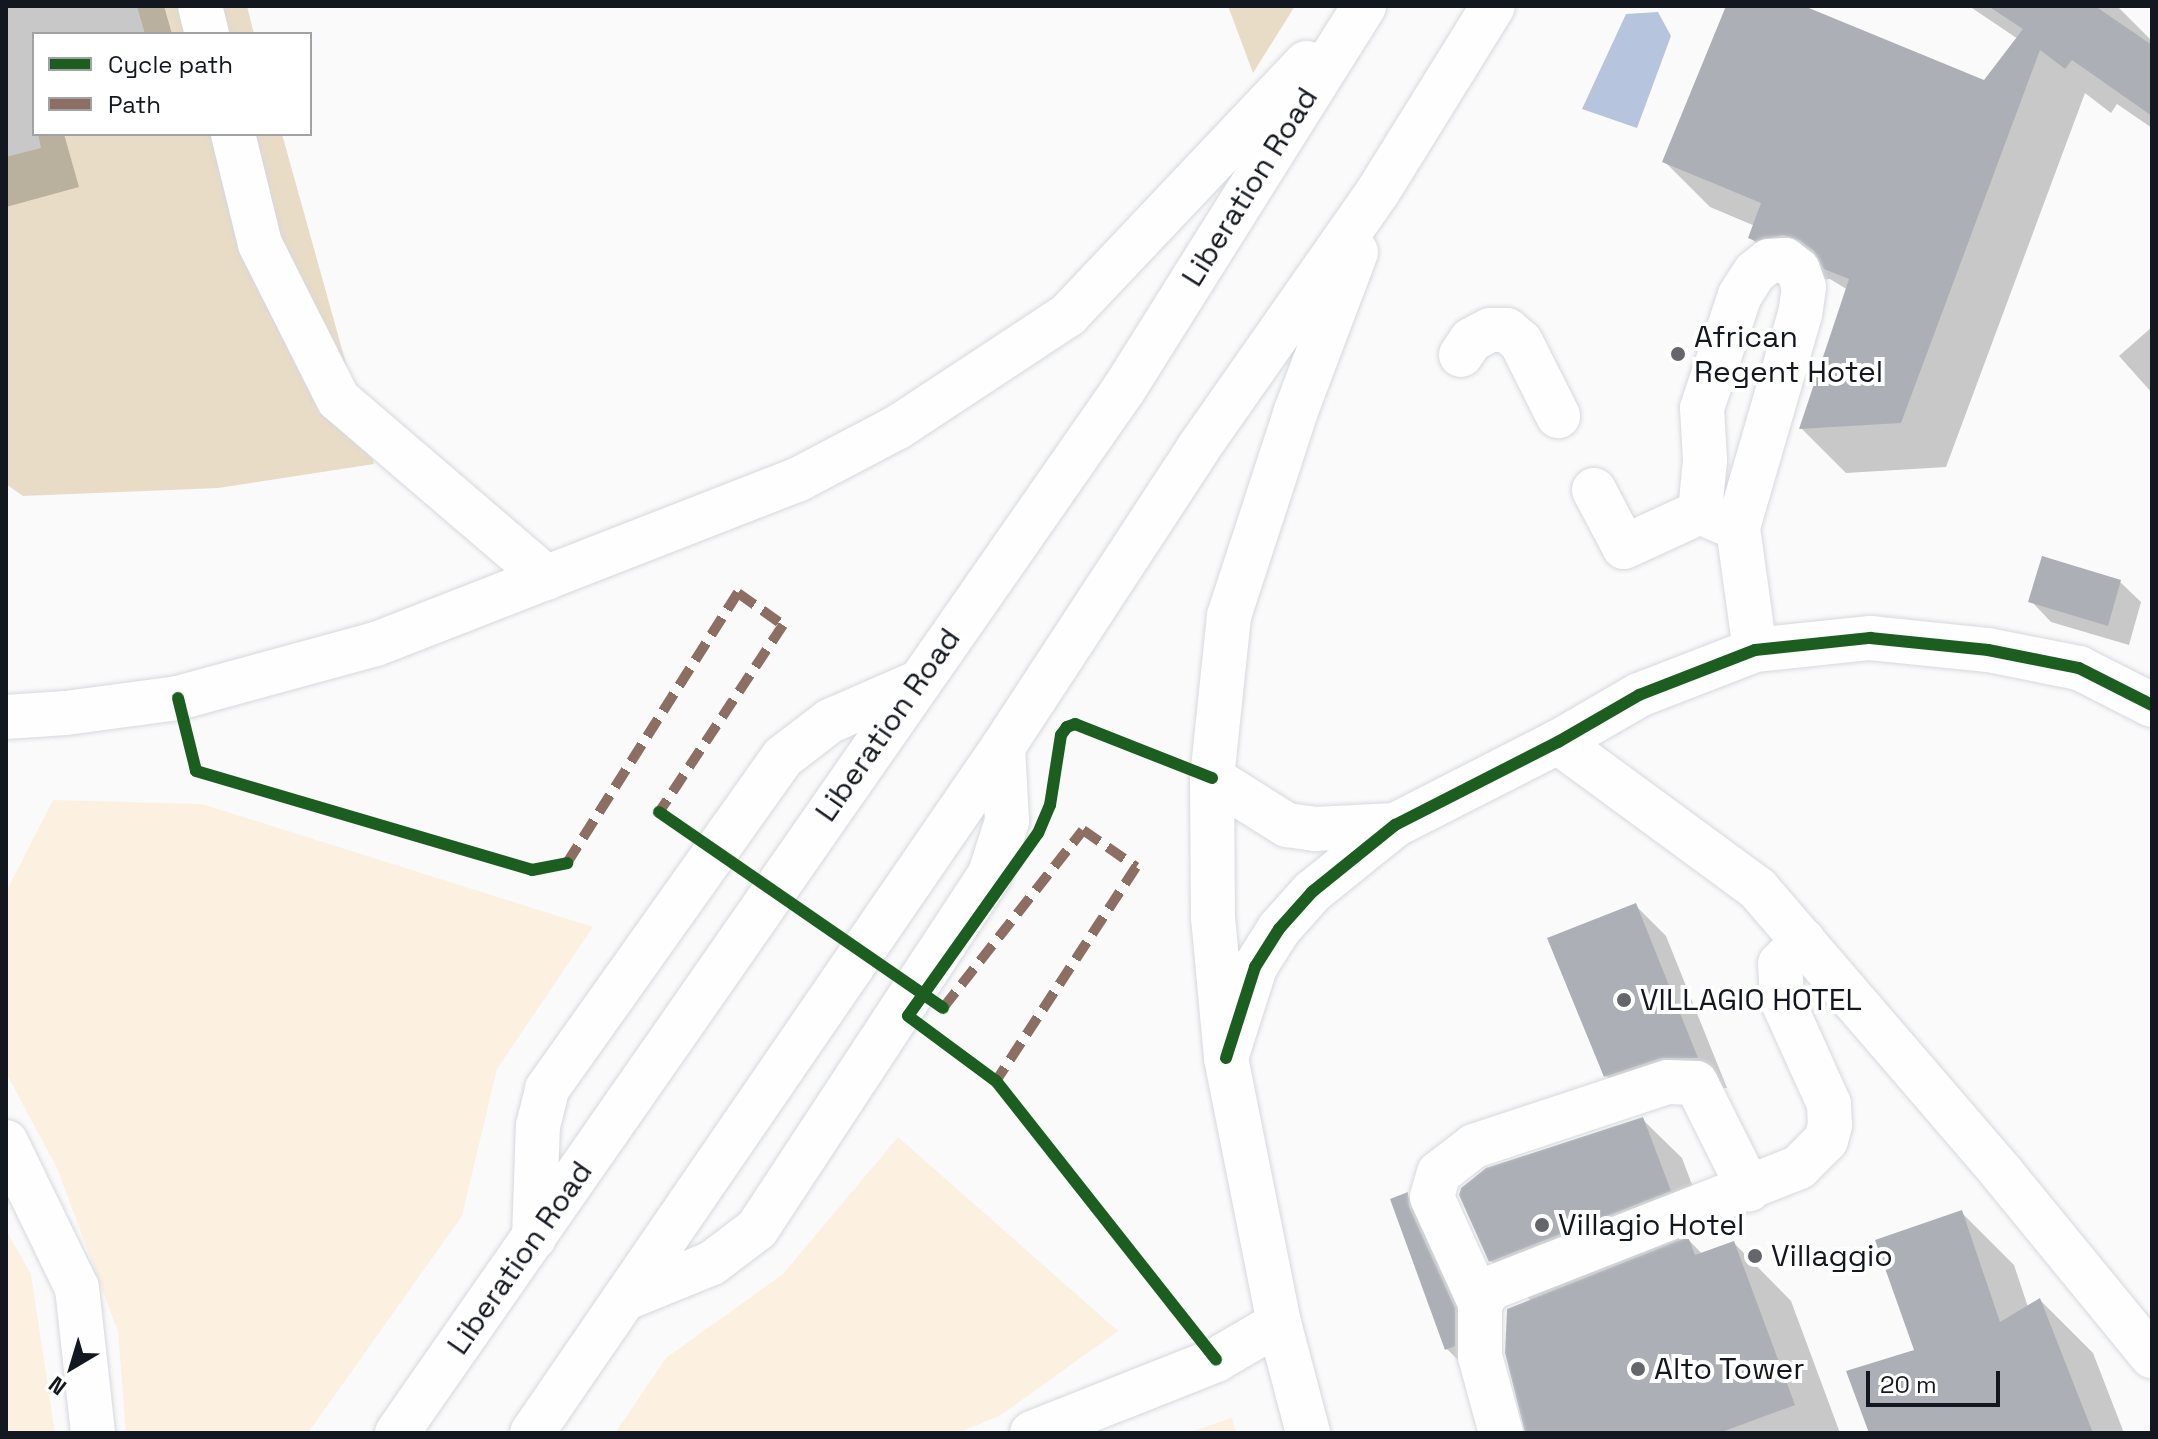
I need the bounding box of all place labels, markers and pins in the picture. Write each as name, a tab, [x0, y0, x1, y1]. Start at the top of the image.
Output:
place label: African Regent Hotel	[1694, 319, 1883, 390]
marker: African Regent Hotel	[1669, 345, 1687, 363]
place label: VILLAGIO HOTEL	[1640, 982, 1862, 1018]
marker: VILLAGIO HOTEL	[1615, 991, 1633, 1009]
place label: Villagio Hotel	[1558, 1207, 1744, 1243]
marker: Villagio Hotel	[1533, 1216, 1551, 1234]
place label: Villaggio	[1771, 1238, 1893, 1274]
marker: Villaggio	[1746, 1247, 1764, 1265]
place label: Alto Tower	[1654, 1351, 1805, 1387]
marker: Alto Tower	[1629, 1360, 1647, 1378]

